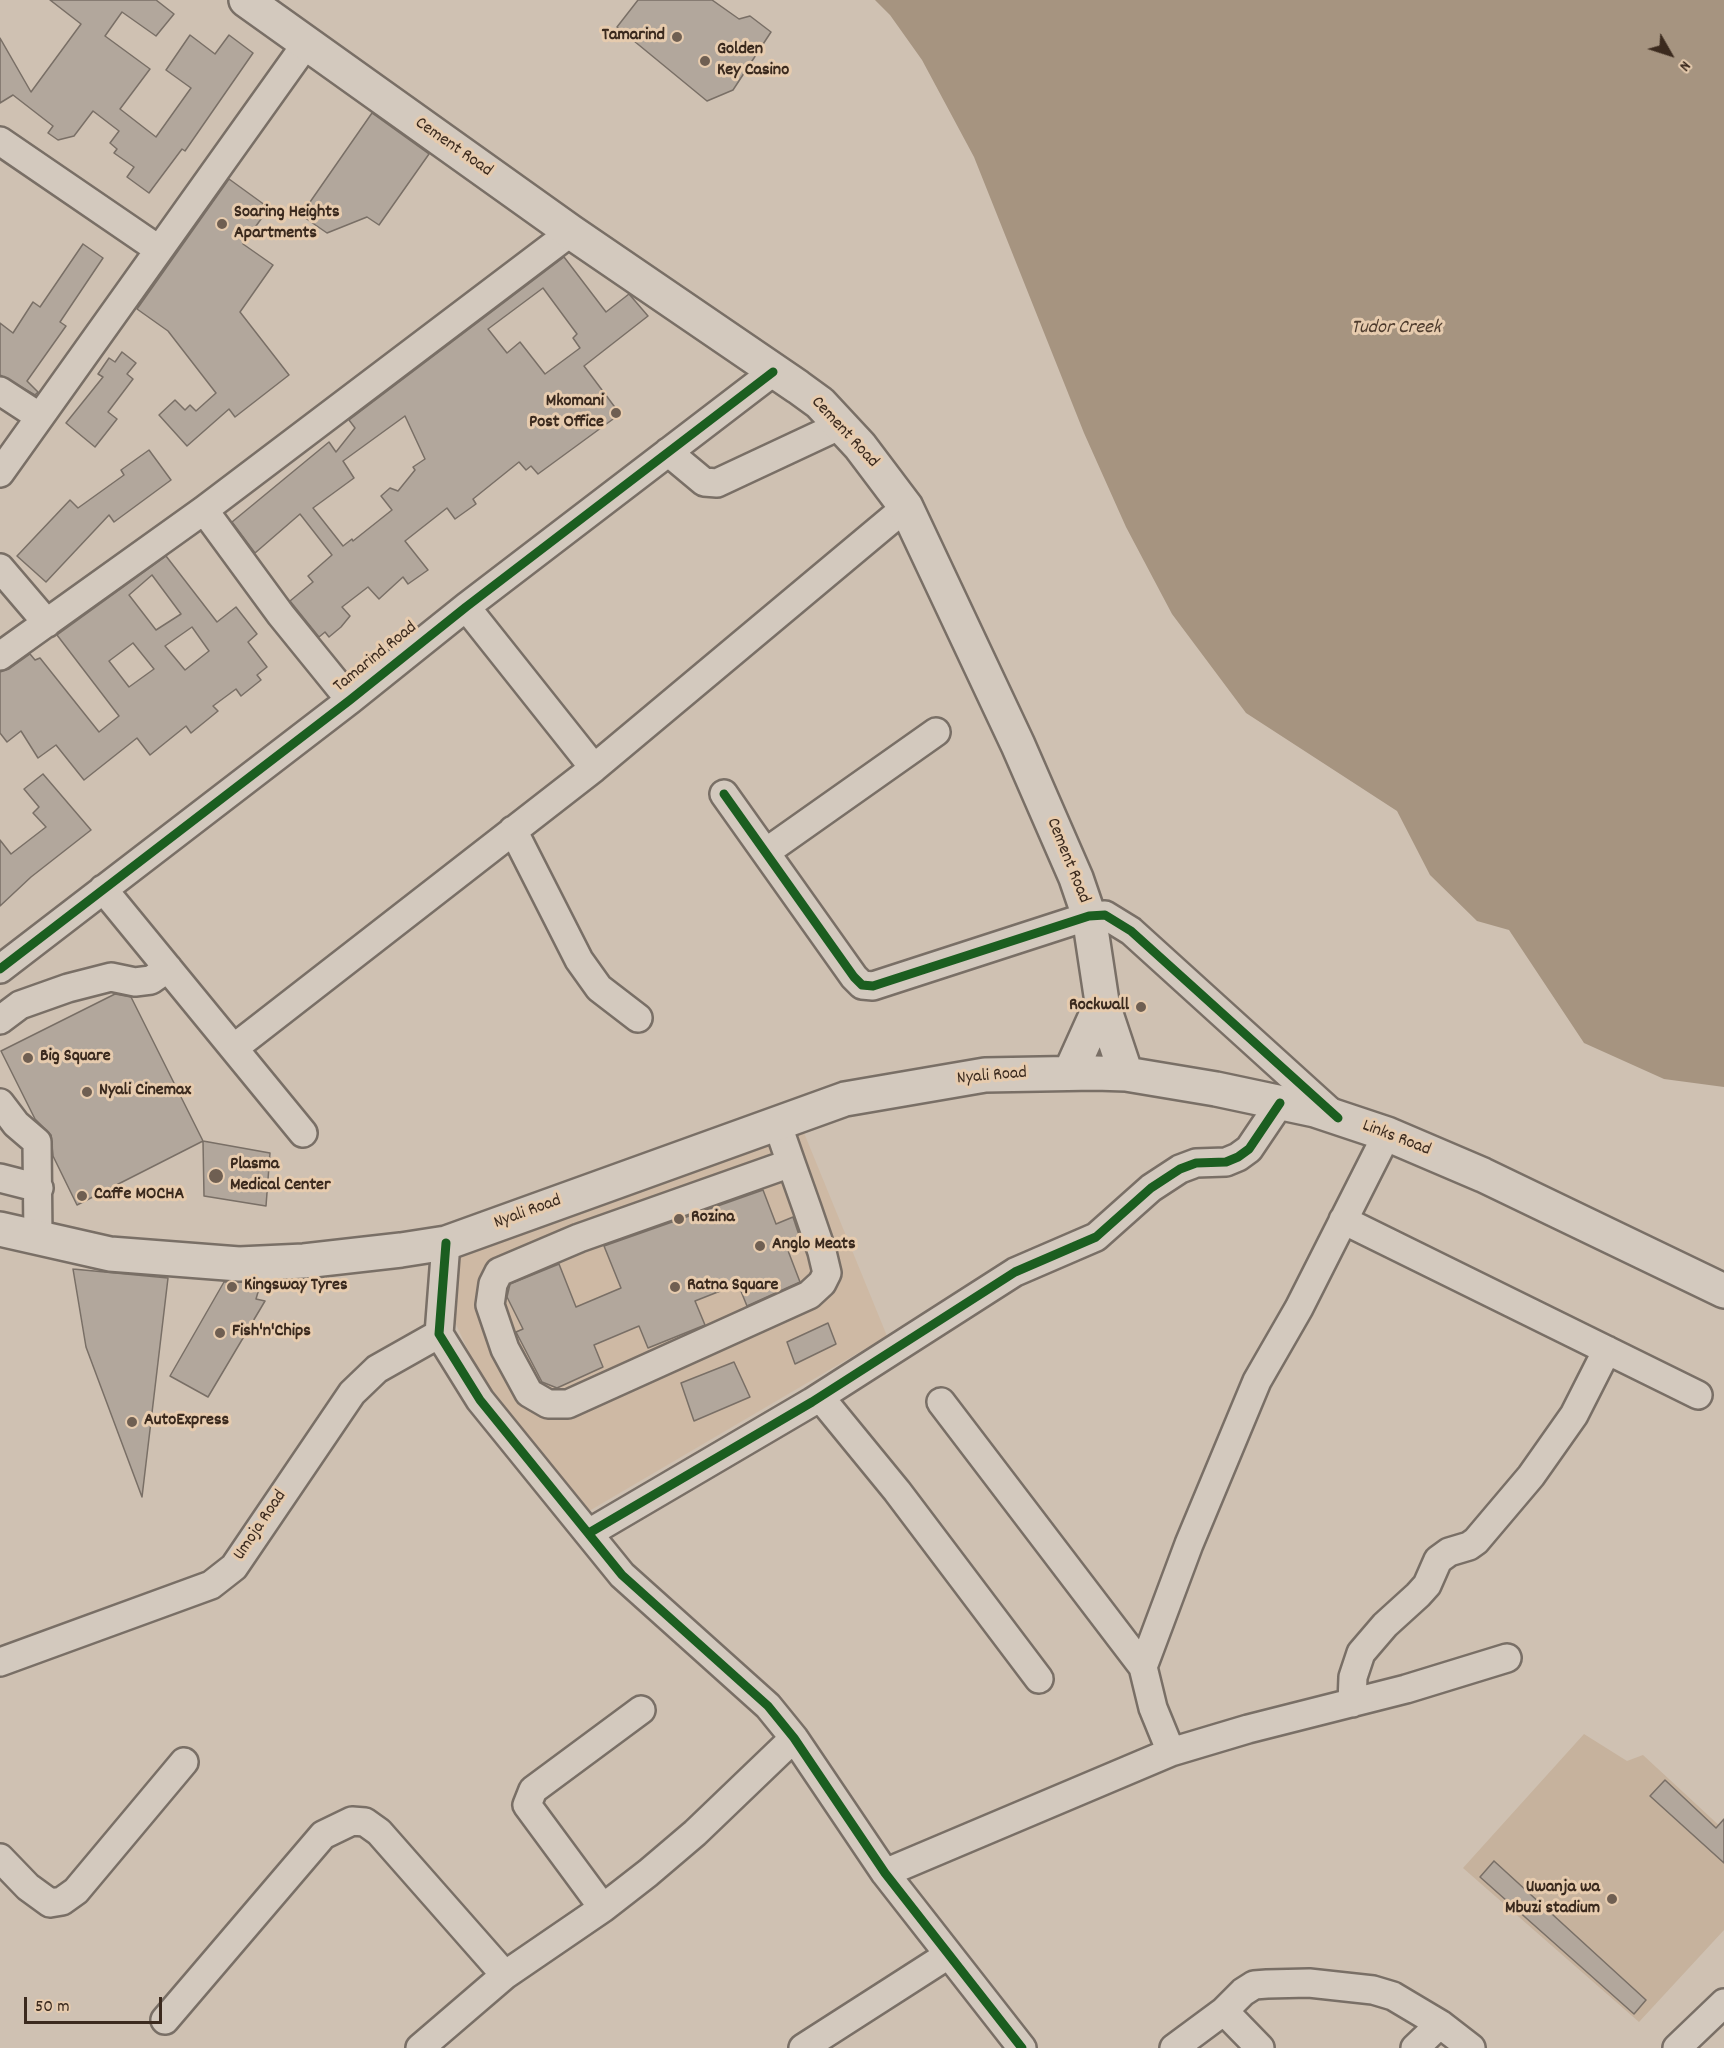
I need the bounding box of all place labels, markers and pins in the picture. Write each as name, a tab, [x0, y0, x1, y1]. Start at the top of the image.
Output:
place label: Tamarind	[602, 26, 665, 48]
marker: Tamarind	[670, 30, 684, 44]
place label: Golden Key Casino	[717, 40, 789, 82]
marker: Golden Key Casino	[698, 54, 712, 68]
place label: Soaring Heights Apartments	[234, 203, 339, 246]
marker: Soaring Heights Apartments	[215, 217, 229, 231]
place label: Mkomani Post Office	[529, 392, 604, 434]
marker: Mkomani Post Office	[609, 406, 623, 420]
place label: Rockwall	[1069, 996, 1129, 1018]
marker: Rockwall	[1134, 1000, 1148, 1014]
place label: Big Square	[40, 1047, 111, 1069]
marker: Big Square	[21, 1051, 35, 1065]
place label: Nyali Cinemax	[99, 1081, 191, 1103]
marker: Nyali Cinemax	[80, 1085, 94, 1099]
place label: Plasma Medical Center	[230, 1155, 331, 1198]
marker: Plasma Medical Center	[207, 1167, 225, 1185]
place label: Caffe MOCHA	[94, 1185, 184, 1207]
marker: Caffe MOCHA	[75, 1189, 89, 1203]
place label: Rozina	[691, 1208, 735, 1230]
marker: Rozina	[672, 1212, 686, 1226]
place label: Anglo Meats	[772, 1235, 856, 1257]
marker: Anglo Meats	[753, 1239, 767, 1253]
place label: Kingsway Tyres	[244, 1276, 347, 1298]
place label: Ratna Square	[687, 1276, 778, 1298]
marker: Kingsway Tyres	[225, 1280, 239, 1294]
marker: Ratna Square	[668, 1280, 682, 1294]
place label: Fish'n'Chips	[232, 1322, 311, 1344]
marker: Fish'n'Chips	[213, 1326, 227, 1340]
place label: AutoExpress	[144, 1411, 229, 1433]
marker: AutoExpress	[125, 1415, 139, 1429]
place label: Uwanja wa Mbuzi stadium	[1505, 1878, 1600, 1920]
marker: Uwanja wa Mbuzi stadium	[1605, 1892, 1619, 1906]

